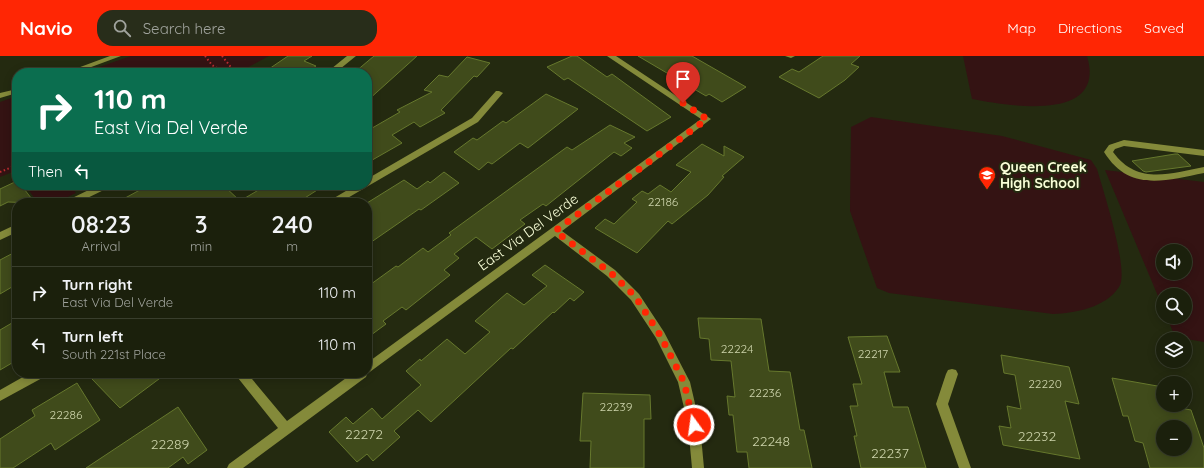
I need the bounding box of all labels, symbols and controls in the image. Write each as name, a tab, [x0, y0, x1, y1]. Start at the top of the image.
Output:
search box	[97, 10, 377, 46]
text: Navio	[20, 16, 73, 40]
icon: search	[111, 17, 133, 39]
text: Search here	[143, 19, 226, 38]
text: Map	[1007, 19, 1036, 37]
text: Directions	[1058, 19, 1122, 37]
text: Saved	[1144, 19, 1184, 37]
pin	[666, 62, 700, 103]
icon: arrive	[672, 68, 694, 90]
text: 110 m	[94, 81, 167, 116]
icon: right	[28, 84, 80, 136]
text: East Via Del Verde	[94, 116, 248, 139]
place label: Queen Creek High School	[1000, 158, 1087, 192]
icon: left	[71, 160, 93, 182]
text: Then	[28, 162, 63, 181]
school or university icon: Queen Creek High School	[977, 165, 997, 190]
street label: East Via Del Verde	[474, 189, 582, 274]
house number: 22186	[648, 194, 679, 209]
text: 08:23	[71, 209, 131, 239]
text: 3	[195, 209, 207, 239]
text: 240	[271, 209, 313, 239]
text: Arrival	[82, 238, 120, 254]
text: min	[190, 238, 212, 254]
text: m	[286, 238, 298, 254]
map controls	[1156, 244, 1192, 456]
button: sound	[1156, 244, 1192, 280]
text: Turn right	[62, 275, 133, 294]
icon: right	[28, 282, 50, 304]
text: 110 m	[318, 283, 356, 302]
button: search	[1156, 288, 1192, 324]
text: East Via Del Verde	[62, 294, 173, 310]
text: Turn left	[62, 327, 124, 346]
button: layers	[1156, 332, 1192, 368]
icon: left	[28, 334, 50, 356]
text: 110 m	[318, 335, 356, 354]
house number: 22224	[721, 341, 753, 356]
text: South 221st Place	[62, 346, 166, 362]
house number: 22217	[858, 346, 888, 361]
house number: 22220	[1028, 376, 1062, 391]
button: +	[1156, 376, 1192, 412]
house number: 22236	[749, 385, 782, 400]
house number: 22239	[600, 399, 633, 414]
position arrow	[673, 404, 715, 446]
house number: 22286	[50, 407, 83, 422]
button: −	[1156, 420, 1192, 456]
house number: 22272	[345, 425, 383, 443]
house number: 22232	[1018, 427, 1056, 445]
house number: 22248	[752, 432, 790, 450]
house number: 22289	[151, 435, 190, 453]
house number: 22237	[871, 444, 909, 462]

